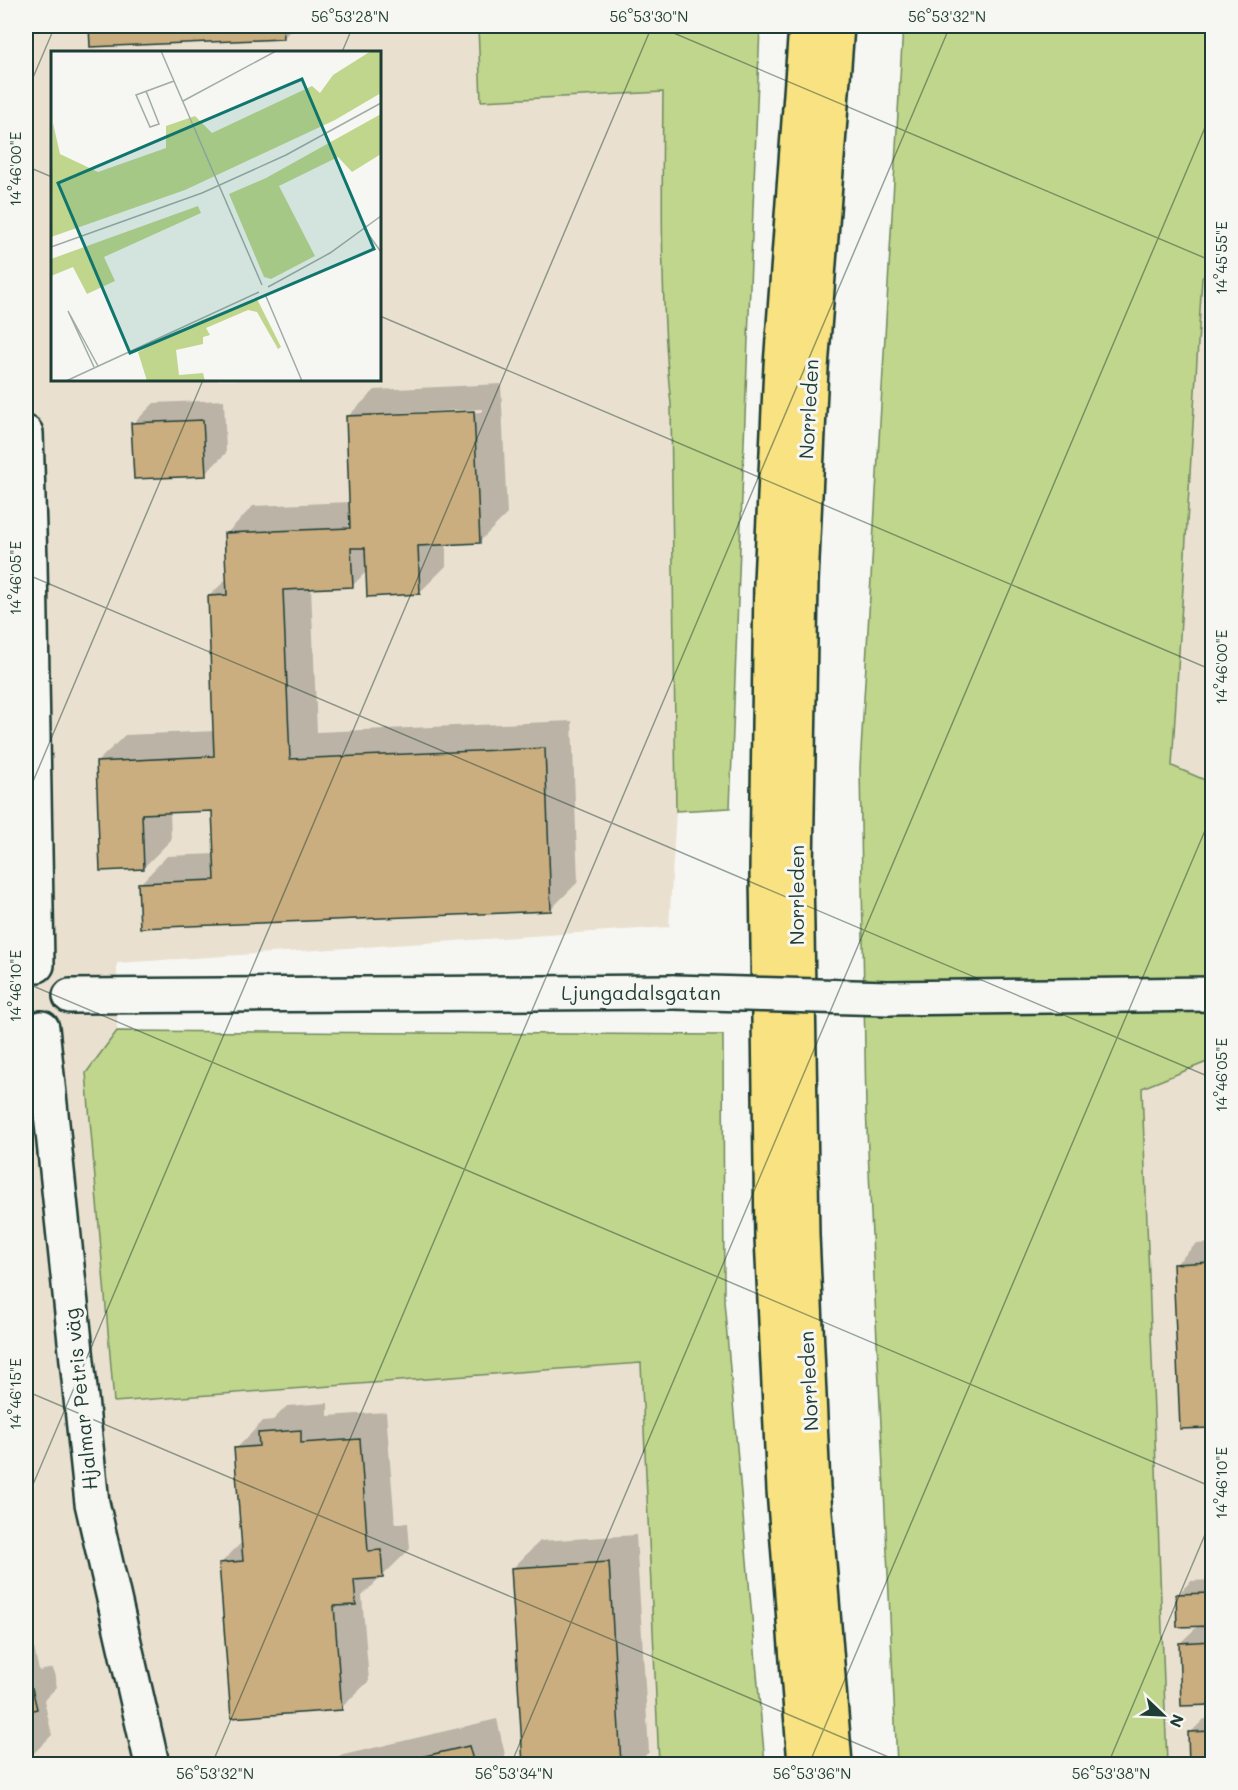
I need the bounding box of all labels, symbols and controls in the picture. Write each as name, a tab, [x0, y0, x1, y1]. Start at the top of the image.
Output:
text: 56°53'28"N	[311, 6, 389, 26]
text: 56°53'30"N	[610, 6, 688, 26]
text: 56°53'32"N	[908, 6, 986, 26]
inset map	[51, 51, 381, 381]
text: 14°46'00"E	[5, 131, 25, 206]
text: 14°45'55"E	[1211, 221, 1231, 295]
street label: Norrleden	[792, 358, 824, 460]
text: 14°46'05"E	[5, 540, 25, 615]
text: 14°46'00"E	[1211, 629, 1231, 704]
street label: Norrleden	[783, 845, 809, 945]
text: 14°46'10"E	[5, 949, 25, 1022]
street label: Ljungadalsgatan	[561, 979, 721, 1005]
text: 14°46'05"E	[1211, 1037, 1231, 1112]
street label: Hjalmar Petris väg	[58, 1307, 102, 1491]
street label: Norrleden	[792, 1330, 824, 1432]
text: 14°46'15"E	[5, 1358, 25, 1430]
text: 14°46'10"E	[1211, 1446, 1231, 1519]
north arrow	[1133, 1685, 1193, 1745]
text: N	[1165, 1711, 1189, 1731]
text: 56°53'32"N	[176, 1763, 254, 1783]
text: 56°53'34"N	[475, 1763, 553, 1783]
text: 56°53'36"N	[773, 1763, 851, 1783]
text: 56°53'38"N	[1072, 1763, 1150, 1783]

